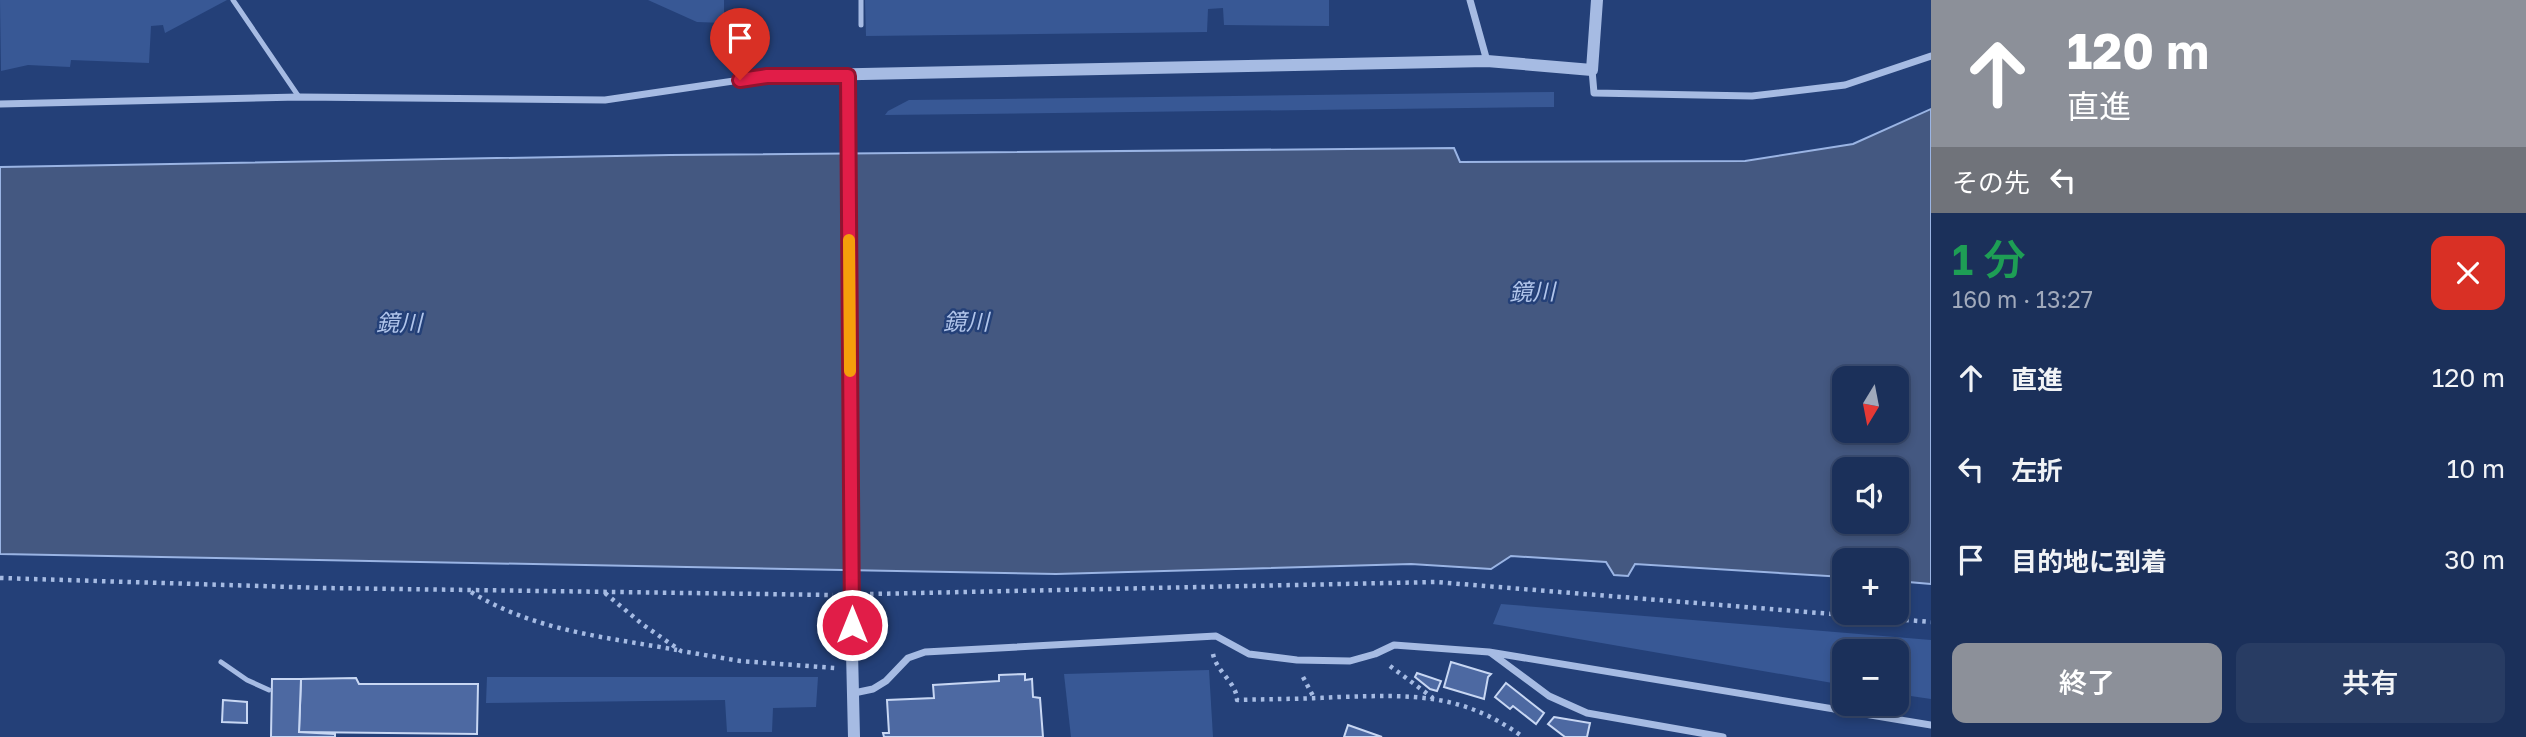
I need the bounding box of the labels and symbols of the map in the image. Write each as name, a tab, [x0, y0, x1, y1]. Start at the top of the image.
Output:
pin	[710, 8, 770, 80]
water label: 鏡川	[1509, 277, 1558, 305]
water label: 鏡川	[943, 307, 992, 335]
water label: 鏡川	[376, 308, 425, 336]
north arrow	[1832, 366, 1909, 443]
position arrow	[815, 588, 889, 662]

